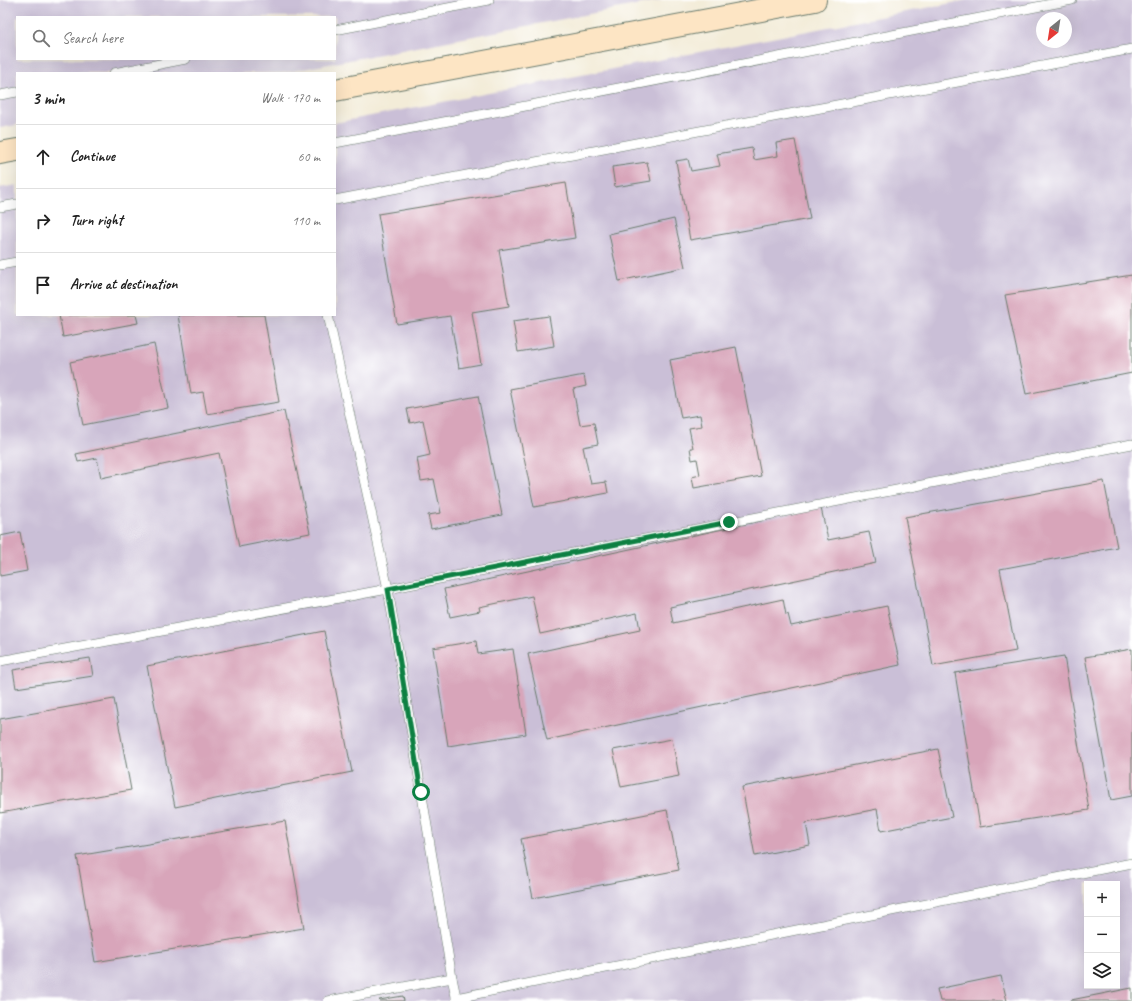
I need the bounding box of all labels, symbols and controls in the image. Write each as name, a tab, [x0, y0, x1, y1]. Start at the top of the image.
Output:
north arrow	[1036, 12, 1072, 48]
search box	[16, 16, 336, 60]
icon: search	[30, 27, 52, 49]
text: Search here	[62, 29, 123, 48]
text: 3 min	[32, 88, 65, 109]
text: Walk · 170 m	[261, 90, 320, 106]
icon: ahead	[32, 146, 54, 168]
text: Continue	[70, 147, 115, 166]
text: 60 m	[298, 149, 320, 165]
icon: right	[32, 210, 54, 232]
text: Turn right	[70, 211, 123, 230]
text: 110 m	[292, 213, 320, 229]
icon: arrive	[32, 274, 54, 296]
text: Arrive at destination	[70, 275, 177, 294]
route end	[720, 513, 738, 531]
route start	[412, 783, 430, 801]
map controls	[1084, 881, 1120, 989]
button: +	[1084, 881, 1120, 917]
button: −	[1084, 917, 1120, 953]
button: layers	[1084, 953, 1120, 989]

